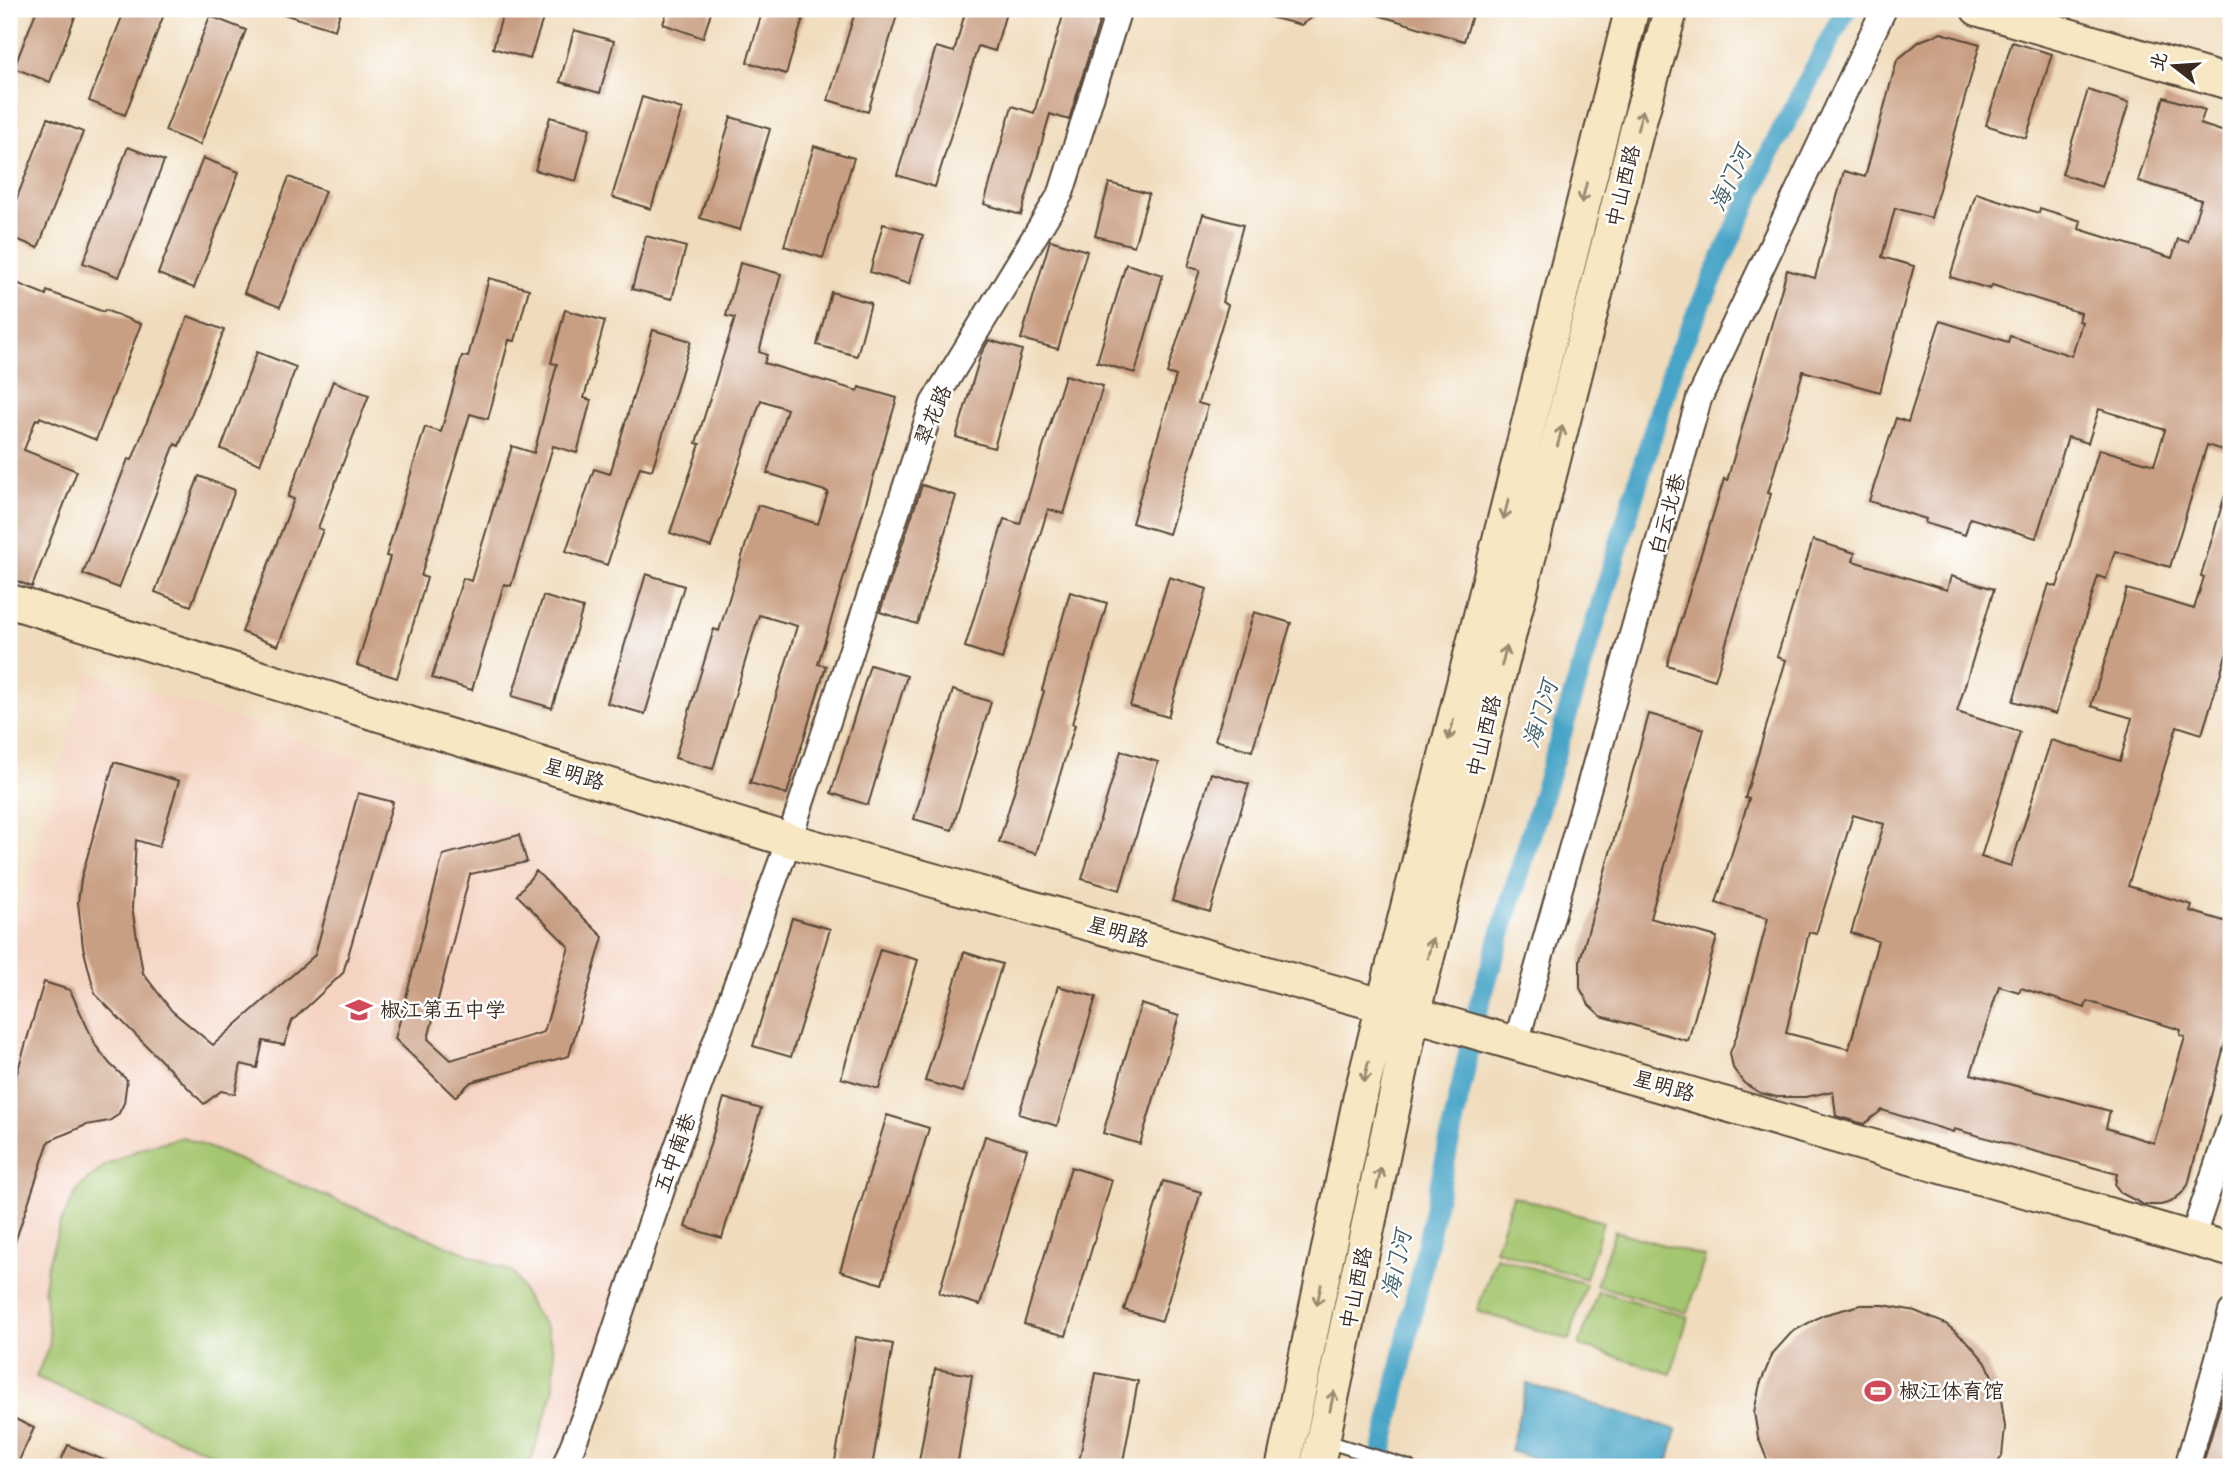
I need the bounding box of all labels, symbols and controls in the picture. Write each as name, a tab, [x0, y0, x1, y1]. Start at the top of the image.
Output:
north arrow	[2138, 32, 2208, 102]
text: 北	[2144, 49, 2173, 74]
one-way arrow	[1634, 109, 1647, 132]
water label: 海门河	[1703, 137, 1760, 216]
street label: 中山西路	[1600, 142, 1647, 230]
one-way arrow	[1577, 182, 1590, 204]
street label: 翠花路	[909, 381, 958, 449]
one-way arrow	[1554, 425, 1567, 447]
street label: 白云北巷	[1643, 470, 1692, 558]
one-way arrow	[1498, 497, 1512, 520]
one-way arrow	[1498, 645, 1511, 668]
water label: 海门河	[1517, 673, 1566, 751]
street label: 中山西路	[1461, 692, 1508, 780]
one-way arrow	[1444, 718, 1457, 741]
street label: 星明路	[540, 752, 608, 797]
street label: 星明路	[1084, 911, 1152, 954]
one-way arrow	[1424, 937, 1437, 960]
school or university icon: 椒江第五中学	[344, 995, 374, 1025]
place label: 椒江第五中学	[380, 997, 506, 1024]
one-way arrow	[1359, 1060, 1372, 1083]
street label: 星明路	[1630, 1065, 1698, 1108]
street label: 五中南巷	[648, 1109, 703, 1197]
one-way arrow	[1373, 1167, 1386, 1190]
water label: 海门河	[1375, 1223, 1419, 1301]
street label: 中山西路	[1335, 1244, 1378, 1332]
one-way arrow	[1312, 1283, 1326, 1306]
sports icon: 椒江体育馆	[1863, 1376, 1893, 1406]
place label: 椒江体育馆	[1899, 1378, 2004, 1405]
one-way arrow	[1325, 1390, 1339, 1413]

